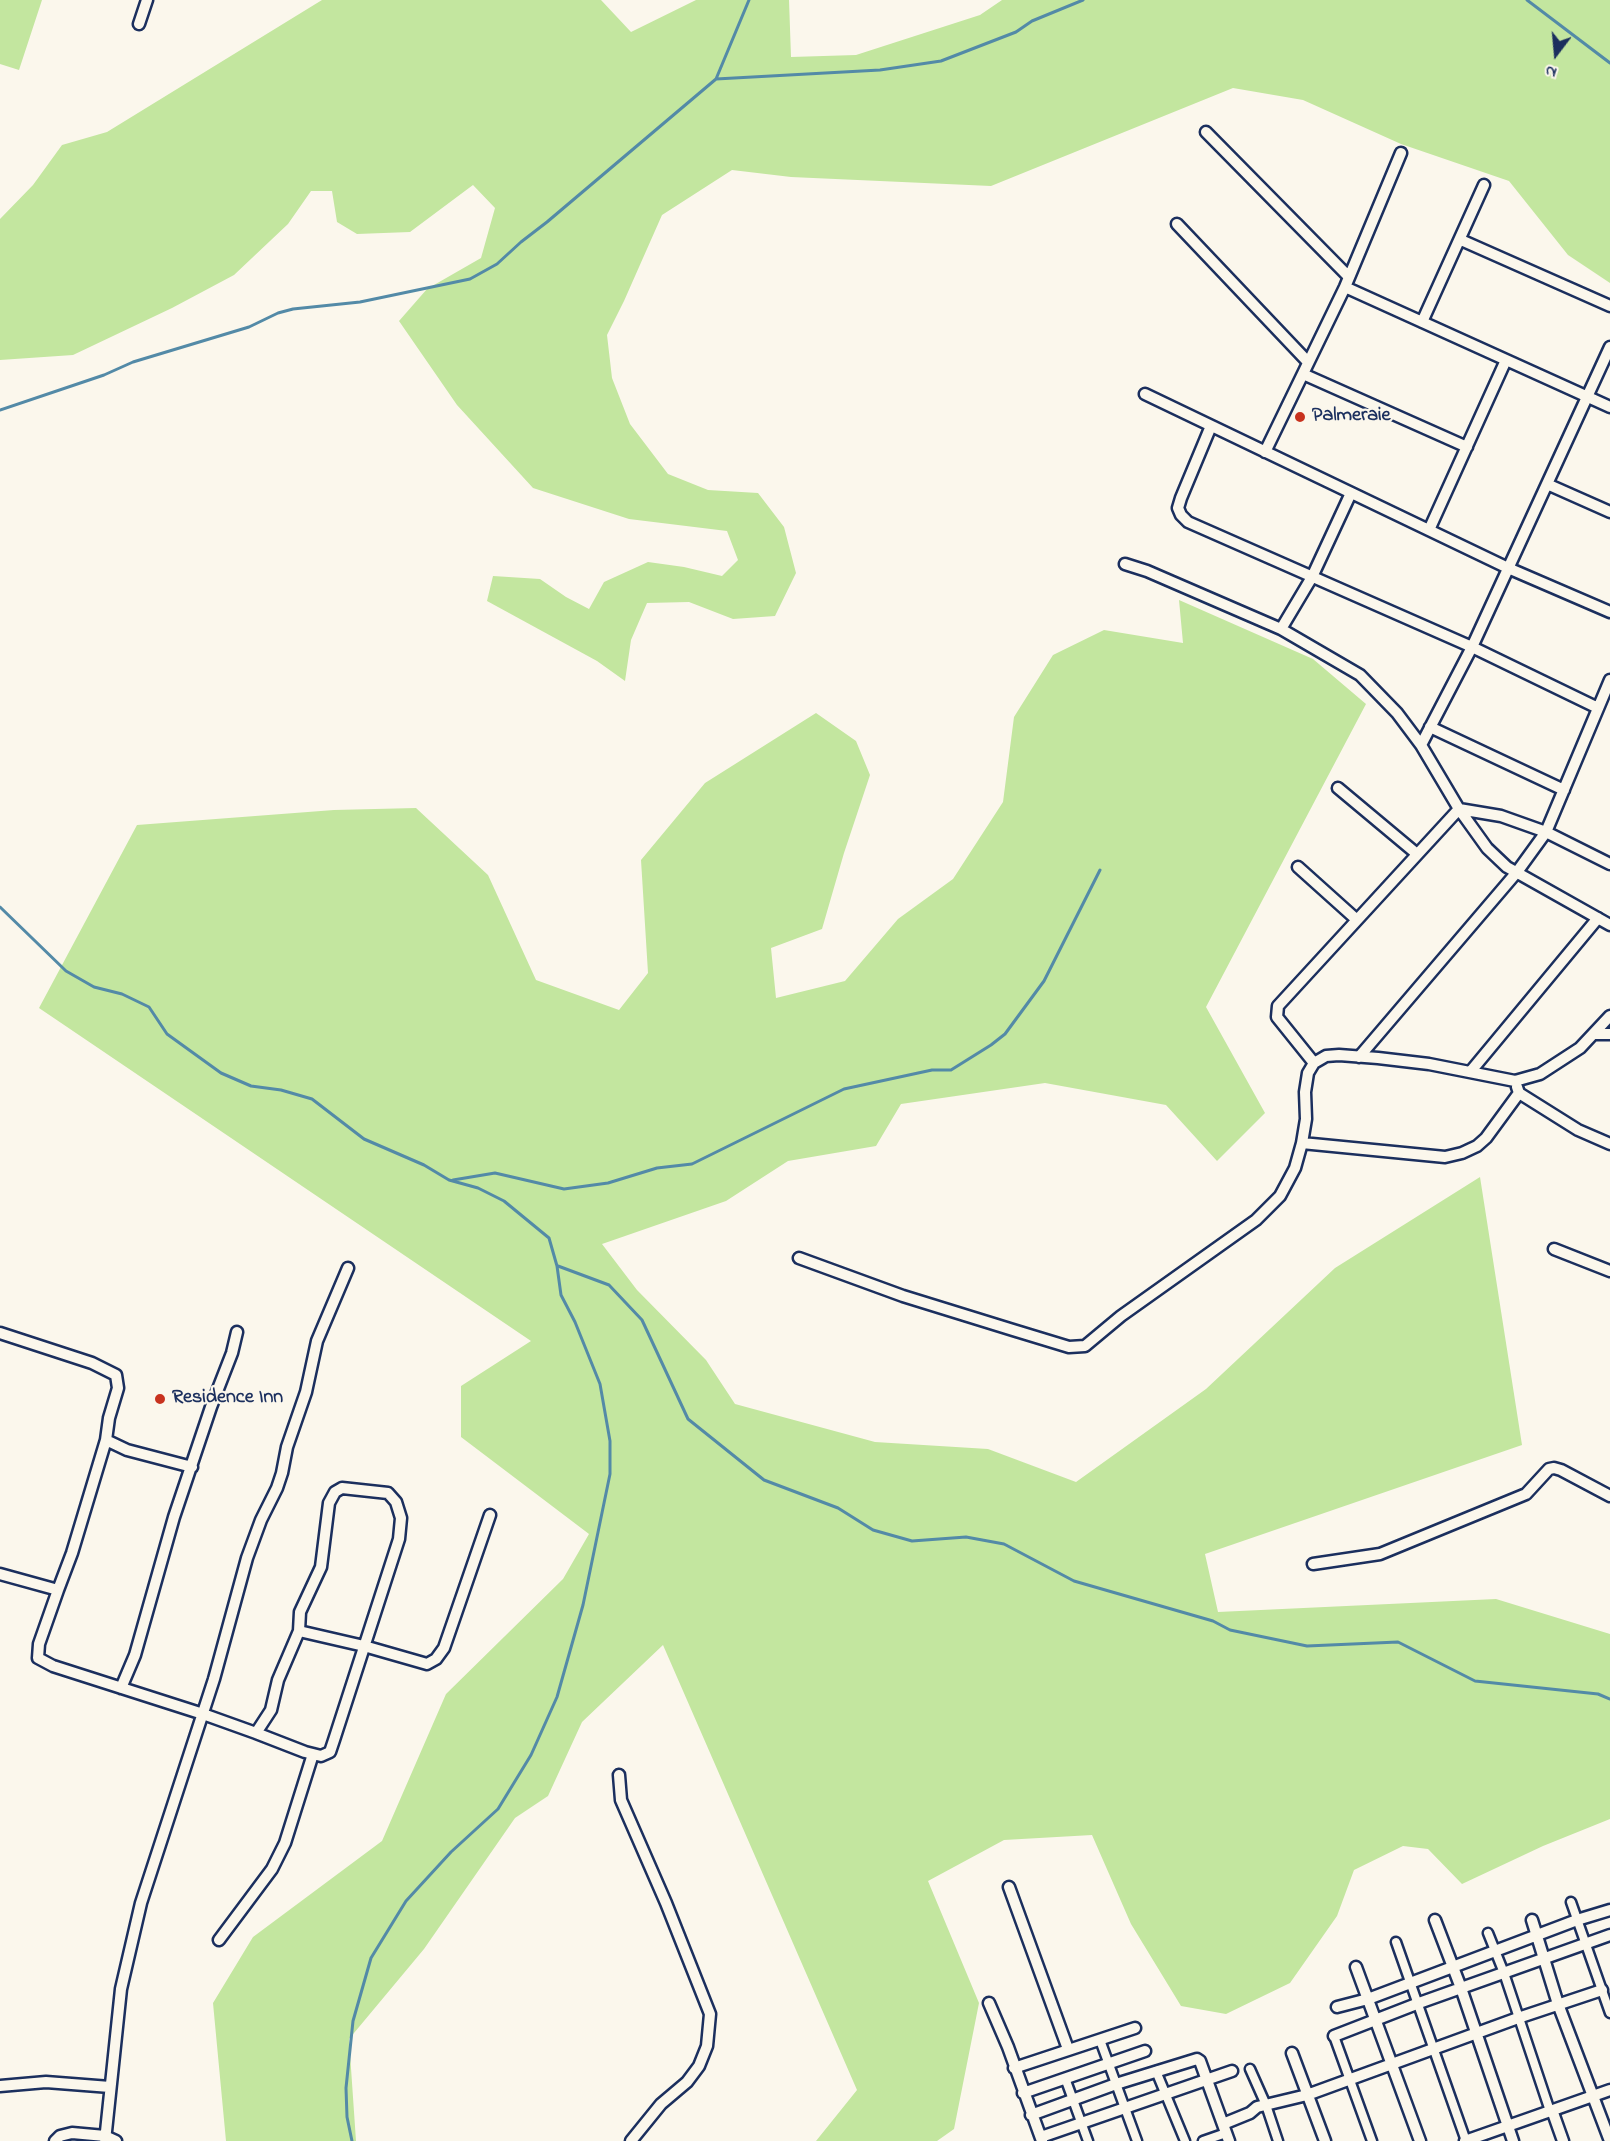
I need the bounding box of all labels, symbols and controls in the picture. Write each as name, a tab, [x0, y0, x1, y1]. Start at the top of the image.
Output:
north arrow	[1526, 24, 1586, 84]
text: N	[1543, 58, 1560, 84]
place label: Palmeraie	[1312, 405, 1391, 429]
marker: Palmeraie	[1293, 410, 1307, 424]
place label: Residence Inn	[172, 1387, 283, 1411]
marker: Residence Inn	[153, 1392, 167, 1406]

